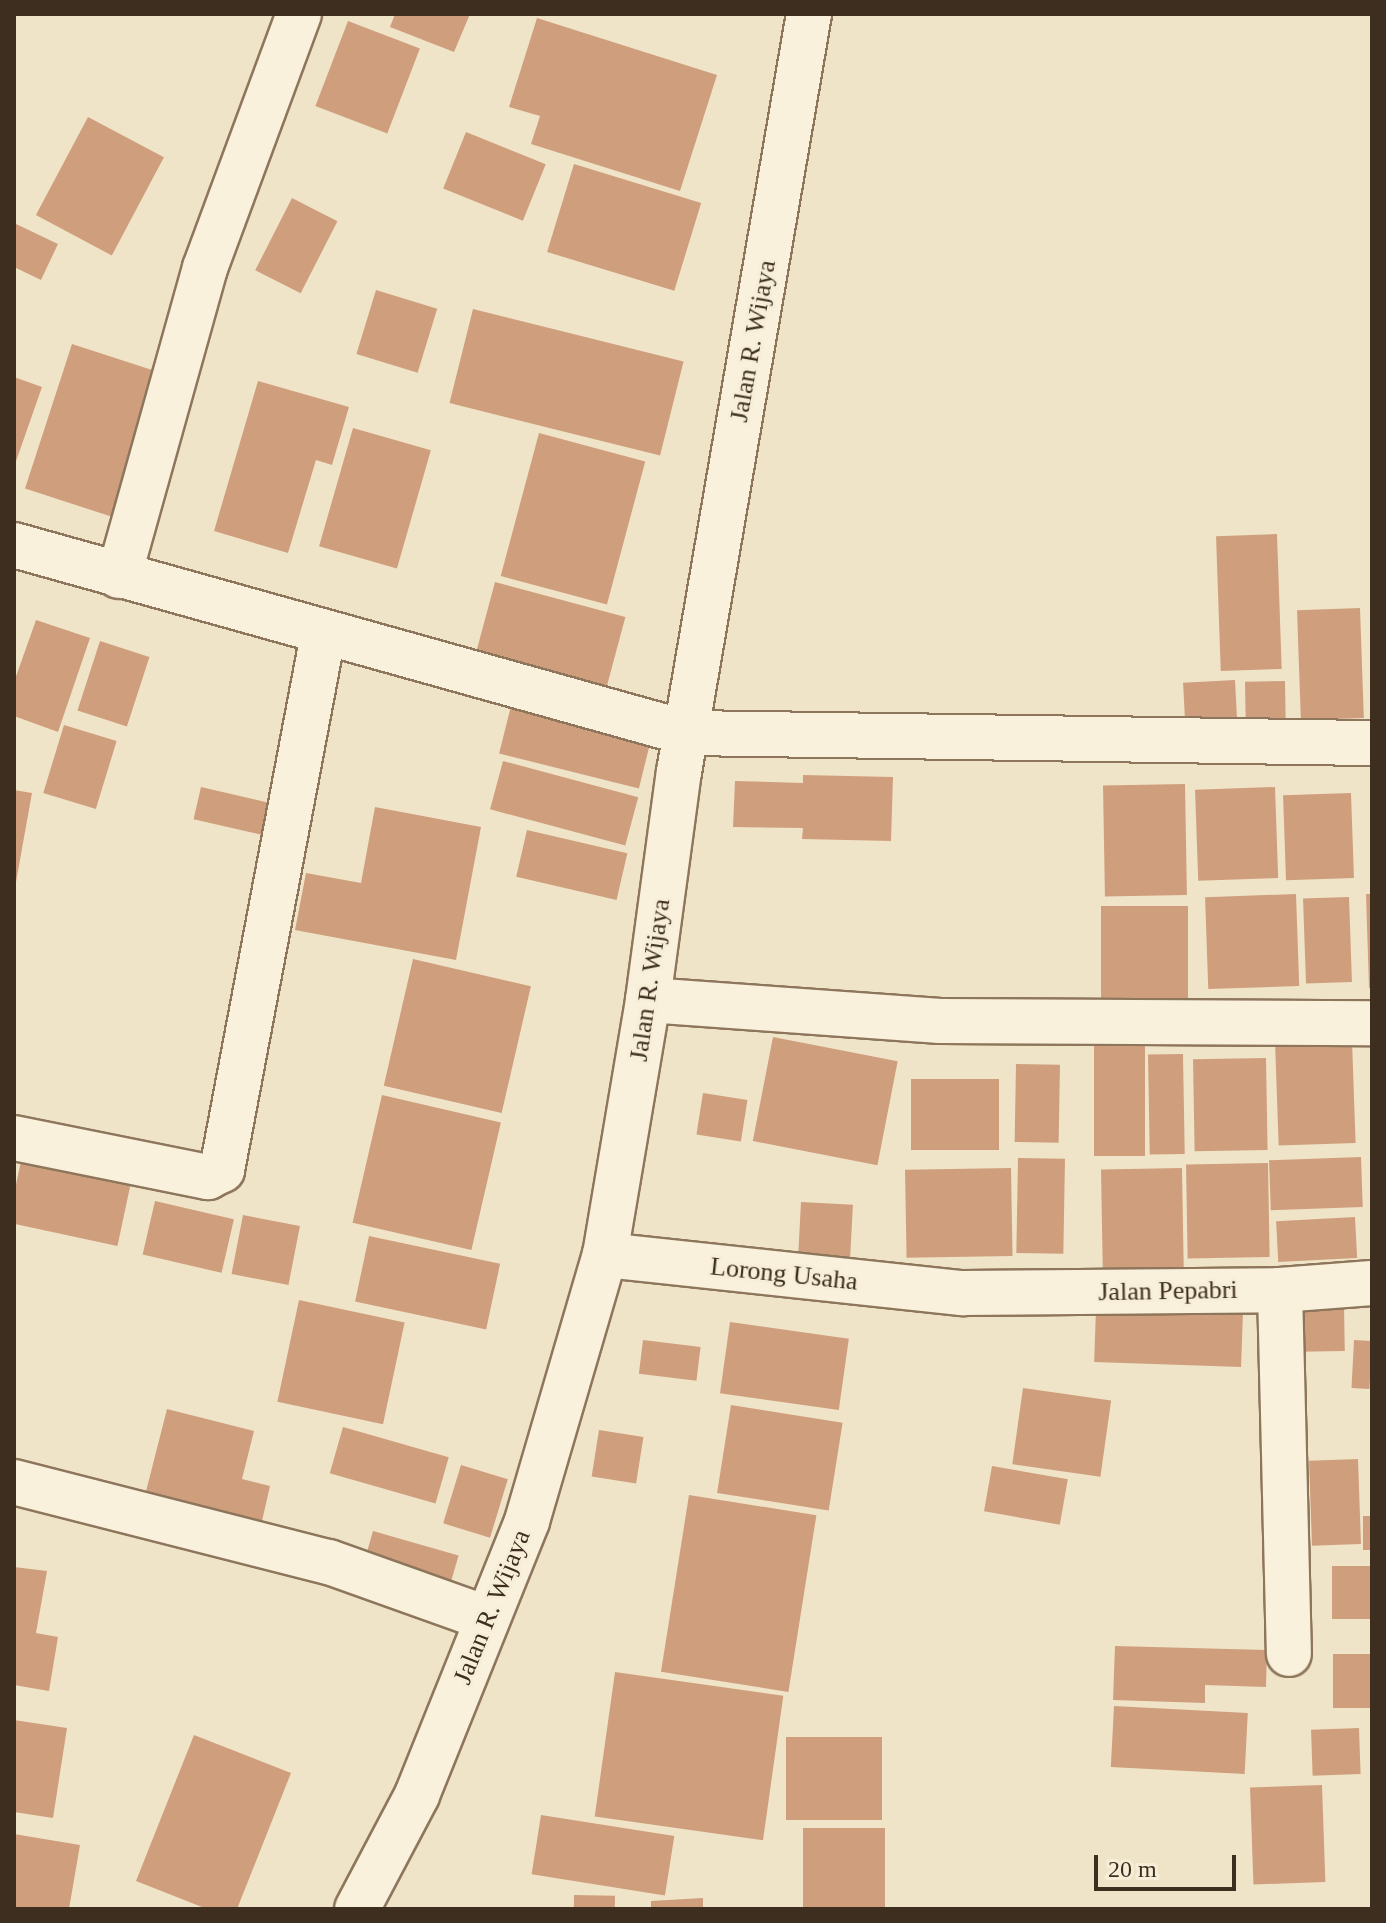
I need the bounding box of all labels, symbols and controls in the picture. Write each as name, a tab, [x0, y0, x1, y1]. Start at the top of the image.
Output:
street label: Jalan R. Wijaya	[723, 257, 783, 425]
street label: Jalan R. Wijaya	[623, 896, 677, 1064]
street label: Lorong Usaha	[709, 1251, 859, 1297]
street label: Jalan Pepabri	[1098, 1274, 1238, 1308]
street label: Jalan R. Wijaya	[447, 1525, 537, 1689]
scale bar	[1098, 1839, 1240, 1889]
text: 20 m	[1108, 1856, 1157, 1882]

